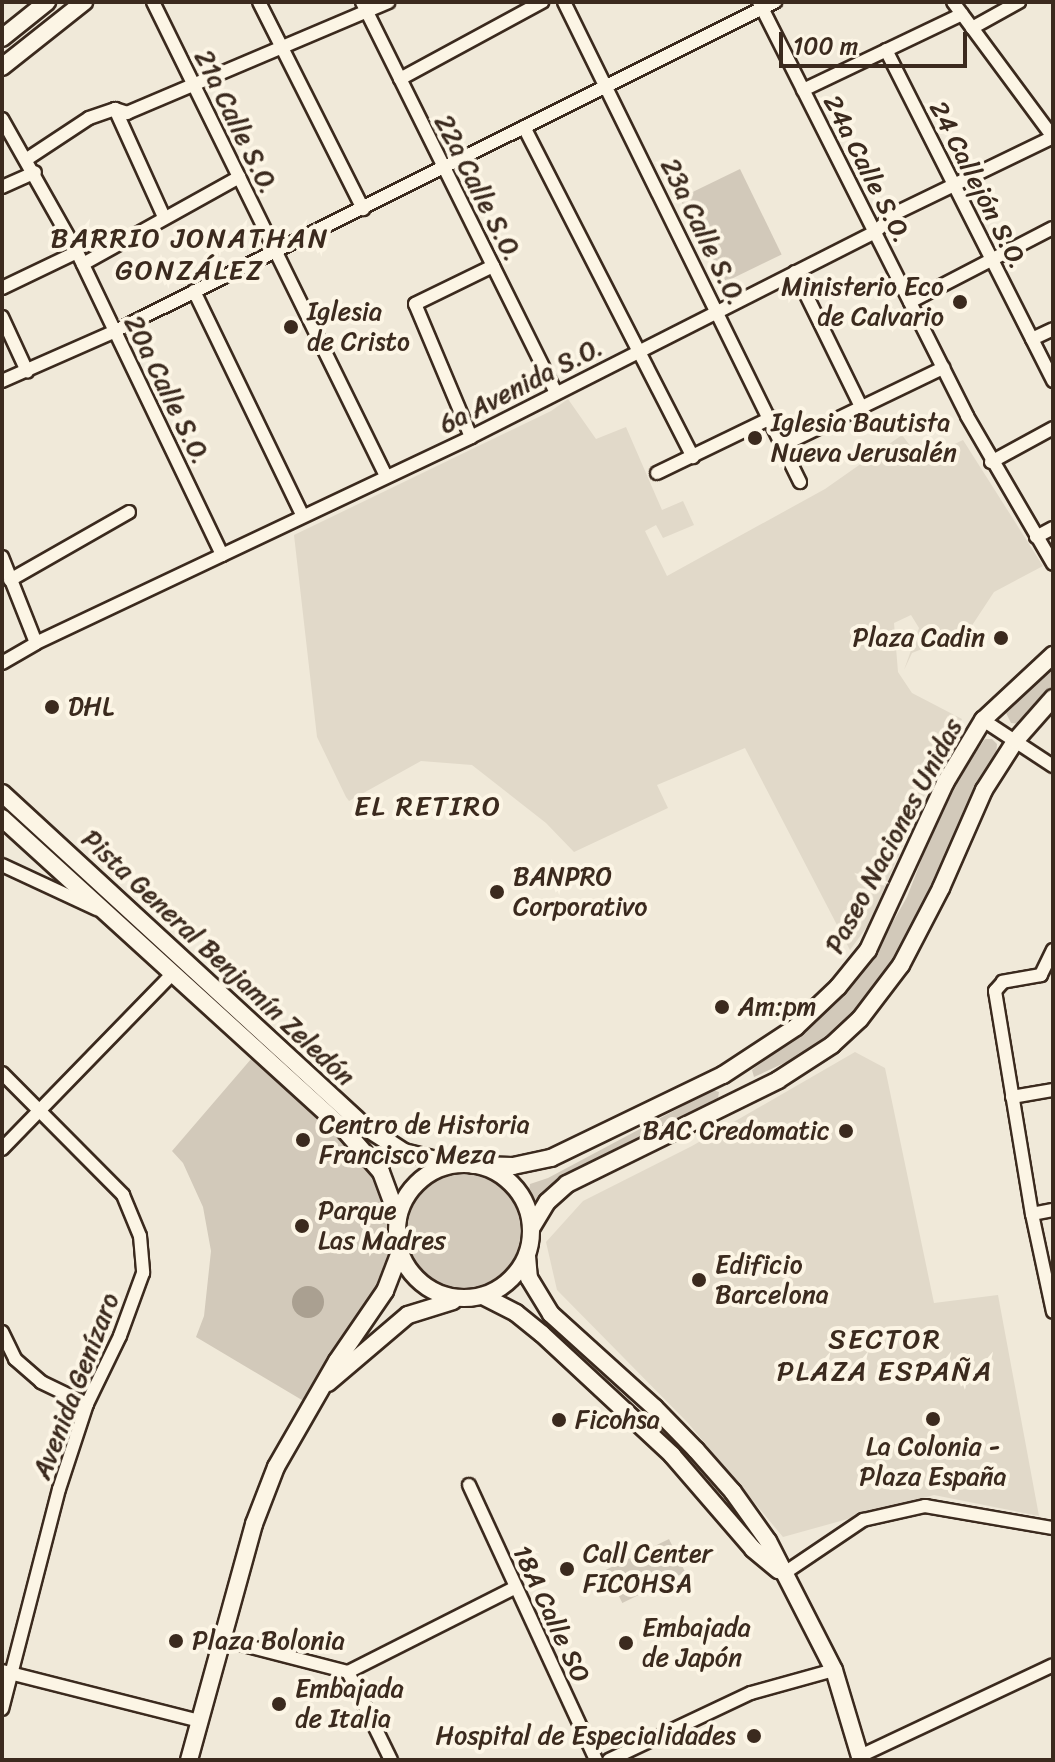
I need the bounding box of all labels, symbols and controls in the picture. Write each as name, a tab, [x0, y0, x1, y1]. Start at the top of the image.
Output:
scale bar	[783, 16, 971, 66]
text: 100 m	[793, 25, 858, 67]
street label: 21a Calle S.O.	[187, 44, 285, 200]
street label: 24a Calle S.O.	[816, 89, 918, 249]
street label: 24 Callejón S.O.	[922, 96, 1034, 274]
street label: 22a Calle S.O.	[427, 109, 529, 267]
street label: 23a Calle S.O.	[654, 153, 752, 311]
district label: BARRIO JONATHAN GONZÁLEZ	[53, 221, 327, 287]
place label: Ministerio Eco de Calvario	[781, 271, 944, 332]
marker: Ministerio Eco de Calvario	[951, 293, 969, 311]
place label: Iglesia de Cristo	[307, 296, 411, 358]
street label: 20a Calle S.O.	[117, 310, 217, 470]
marker: Iglesia de Cristo	[282, 318, 300, 336]
street label: 6a Avenida S.O.	[434, 331, 608, 441]
place label: Iglesia Bautista Nueva Jerusalén	[771, 407, 958, 468]
marker: Iglesia Bautista Nueva Jerusalén	[746, 429, 764, 447]
place label: Plaza Cadin	[852, 622, 985, 654]
marker: Plaza Cadin	[992, 629, 1010, 647]
place label: DHL	[68, 691, 114, 723]
marker: DHL	[43, 698, 61, 716]
street label: Paseo Naciones Unidas	[820, 715, 968, 957]
district label: EL RETIRO	[356, 789, 500, 823]
street label: Pista General Benjamín Zeledón	[74, 823, 362, 1093]
place label: BANPRO Corporativo	[513, 861, 648, 922]
marker: BANPRO Corporativo	[488, 883, 506, 901]
place label: Am:pm	[738, 991, 817, 1023]
marker: Am:pm	[713, 998, 731, 1016]
place label: Centro de Historia Francisco Meza	[319, 1109, 531, 1170]
place label: BAC Credomatic	[642, 1115, 830, 1147]
marker: BAC Credomatic	[837, 1122, 855, 1140]
marker: Centro de Historia Francisco Meza	[294, 1131, 312, 1149]
place label: Parque Las Madres	[318, 1195, 444, 1256]
marker: Parque Las Madres	[293, 1217, 311, 1235]
place label: Edificio Barcelona	[715, 1249, 829, 1310]
marker: Edificio Barcelona	[690, 1271, 708, 1289]
street label: Avenida Genízaro	[26, 1288, 126, 1484]
district label: SECTOR PLAZA ESPAÑA	[775, 1322, 995, 1388]
place label: Ficohsa	[575, 1404, 660, 1436]
marker: La Colonia - Plaza España	[924, 1410, 942, 1428]
marker: Ficohsa	[550, 1411, 568, 1429]
place label: La Colonia - Plaza España	[859, 1431, 1007, 1492]
place label: Call Center FICOHSA	[583, 1538, 713, 1600]
street label: 18A Calle SO	[506, 1540, 596, 1688]
marker: Call Center FICOHSA	[558, 1560, 576, 1578]
place label: Embajada de Japón	[642, 1612, 751, 1674]
place label: Plaza Bolonia	[192, 1625, 345, 1657]
marker: Plaza Bolonia	[167, 1632, 185, 1650]
marker: Embajada de Japón	[617, 1634, 635, 1652]
place label: Embajada de Italia	[295, 1673, 404, 1734]
marker: Embajada de Italia	[270, 1695, 288, 1713]
place label: Hospital de Especialidades	[434, 1720, 736, 1752]
marker: Hospital de Especialidades	[743, 1725, 765, 1747]

